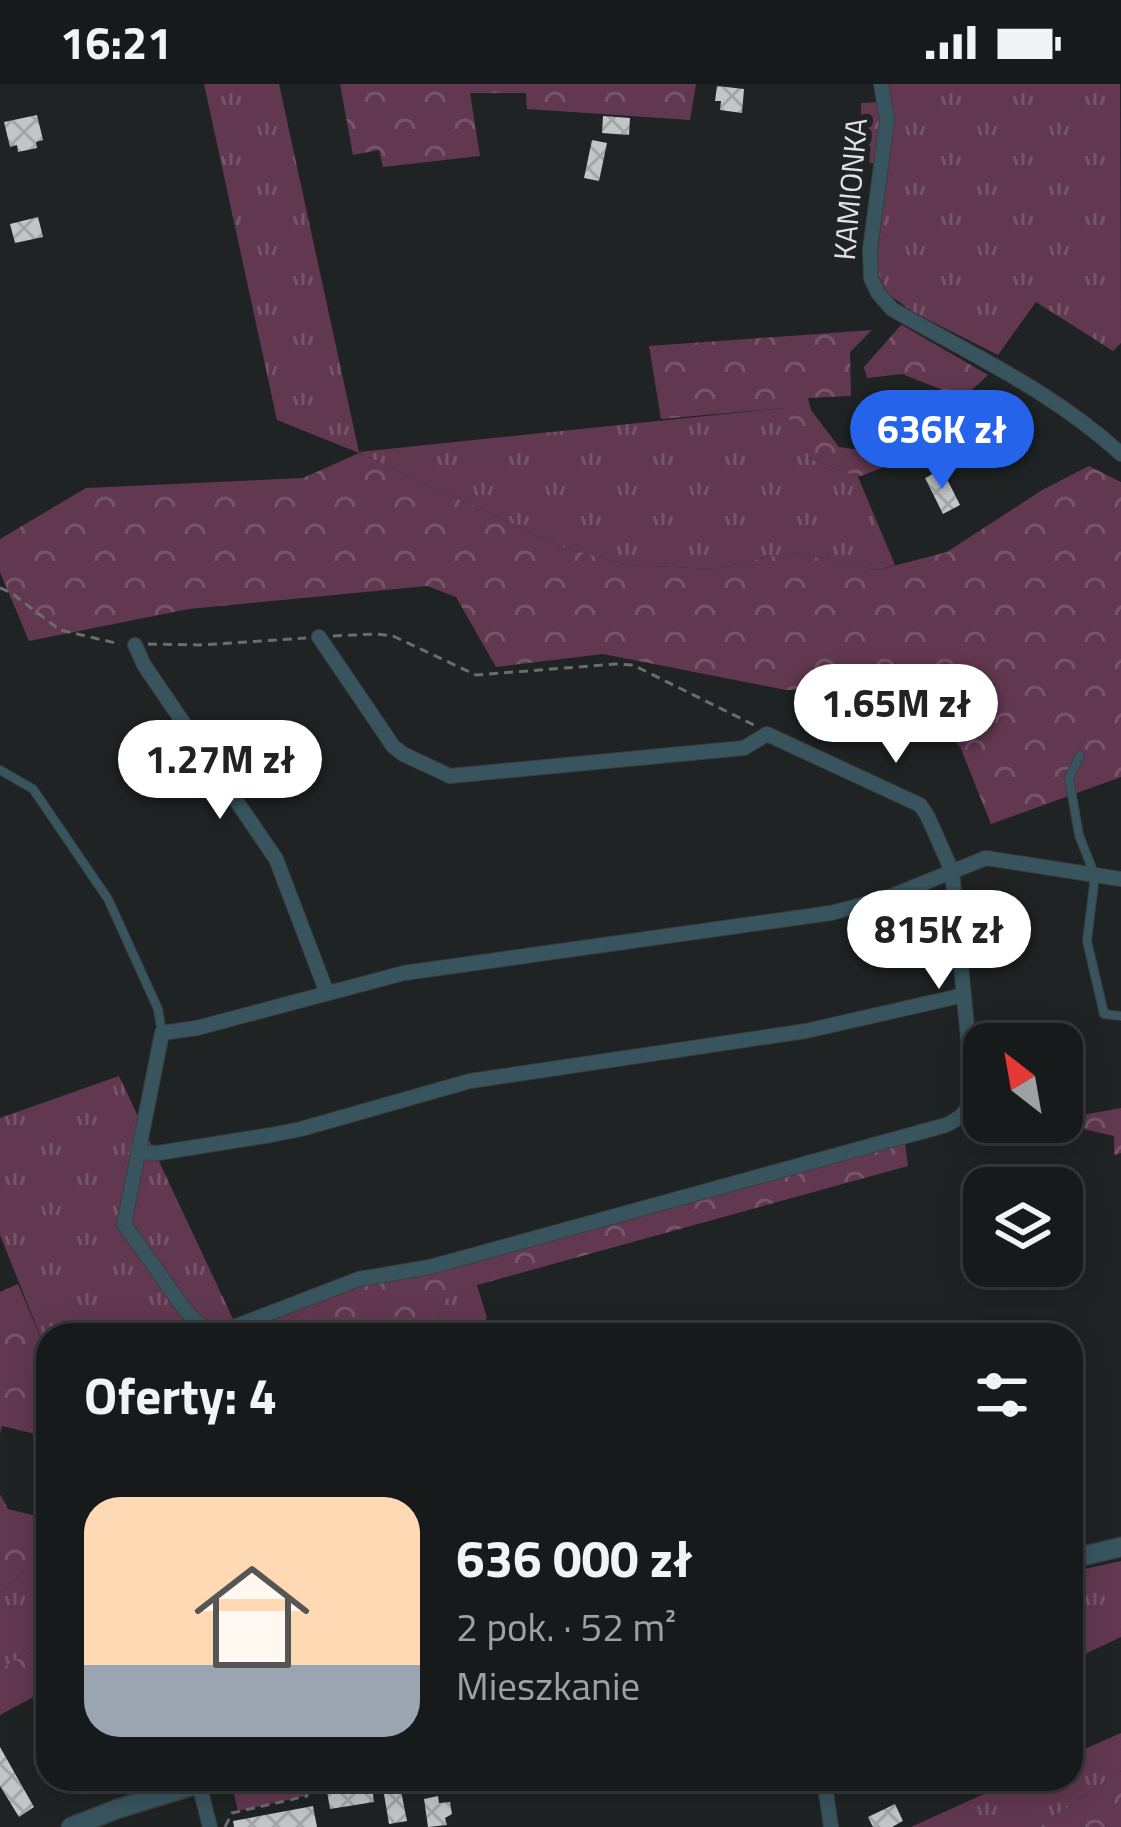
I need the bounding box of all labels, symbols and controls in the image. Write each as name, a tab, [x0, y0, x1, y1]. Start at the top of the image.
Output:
text: 16:21	[60, 8, 172, 76]
street label: KAMIONKA	[821, 116, 879, 262]
pin: 636K zł	[831, 390, 1053, 492]
text: 636K zł	[877, 399, 1007, 458]
pin: 1.65M zł	[772, 664, 1020, 766]
text: 1.65M zł	[821, 673, 971, 732]
pin: 1.27M zł	[96, 720, 344, 822]
text: 1.27M zł	[145, 729, 295, 788]
pin: 815K zł	[828, 890, 1050, 992]
text: 815K zł	[874, 899, 1004, 958]
north arrow	[963, 1023, 1083, 1143]
map controls	[963, 1023, 1083, 1287]
button: layers	[963, 1167, 1083, 1287]
text: Oferty: 4	[84, 1356, 277, 1434]
icon: filters	[969, 1362, 1035, 1428]
text: 636 000 zł	[456, 1519, 692, 1597]
icon: home	[180, 1545, 324, 1689]
text: 2 pok. · 52 m²	[456, 1597, 676, 1656]
text: Mieszkanie	[456, 1656, 640, 1715]

